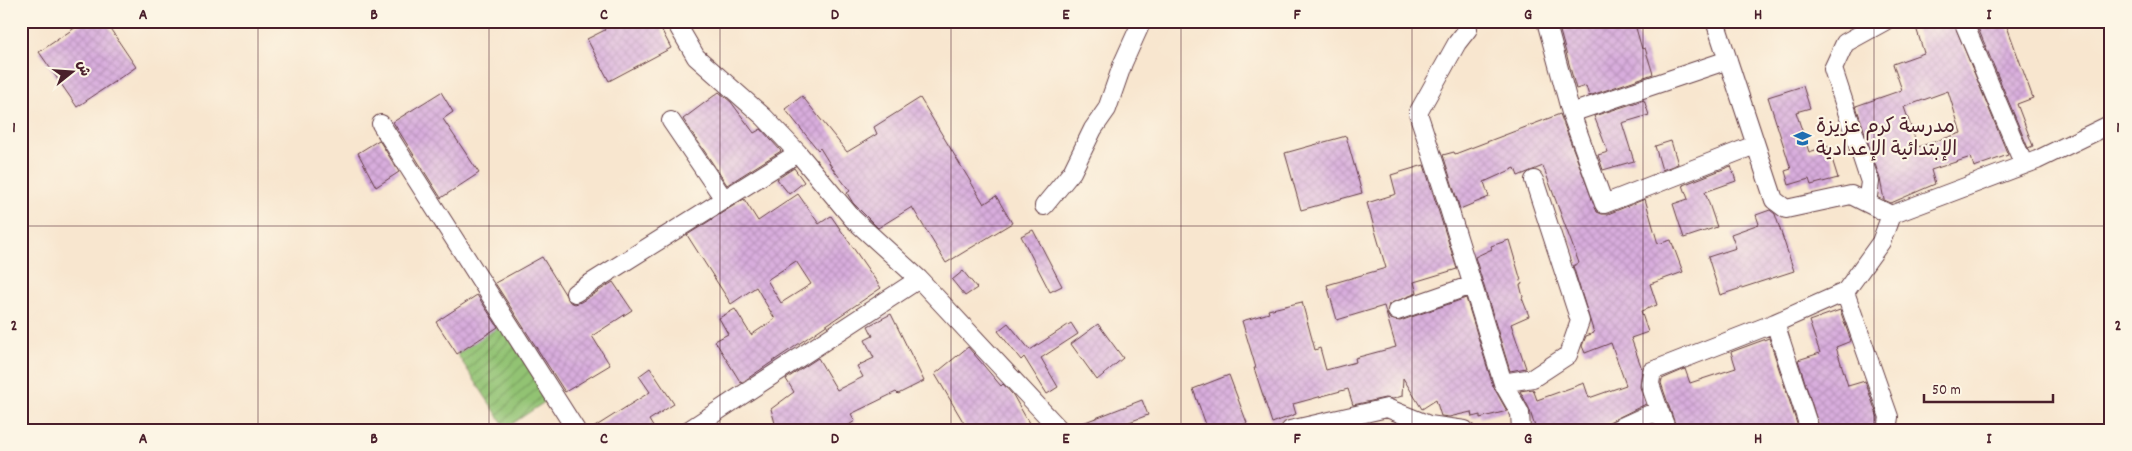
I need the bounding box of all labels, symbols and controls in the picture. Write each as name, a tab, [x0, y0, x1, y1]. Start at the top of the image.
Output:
text: A	[139, 4, 148, 27]
text: B	[370, 4, 378, 27]
text: C	[600, 4, 608, 27]
text: D	[831, 4, 840, 27]
text: E	[1062, 4, 1070, 27]
text: F	[1293, 4, 1301, 27]
text: G	[1524, 4, 1532, 27]
text: H	[1754, 4, 1762, 27]
text: I	[1987, 4, 1993, 27]
north arrow	[48, 48, 98, 98]
text: ش	[71, 58, 94, 79]
place label: مدرسة كرم عزيزة الإبتدائية الإعدادية	[1816, 114, 1957, 165]
text: 1	[12, 117, 16, 140]
text: 1	[2116, 117, 2120, 140]
school or university icon: مدرسة كرم عزيزة الإبتدائية الإعدادية	[1792, 129, 1812, 149]
text: 2	[11, 315, 18, 338]
text: 2	[2115, 315, 2122, 338]
scale bar	[1924, 371, 2053, 403]
text: 50 m	[1932, 380, 1961, 402]
text: A	[139, 428, 148, 451]
text: B	[370, 428, 378, 451]
text: C	[600, 428, 608, 451]
text: D	[831, 428, 840, 451]
text: E	[1062, 428, 1070, 451]
text: F	[1293, 428, 1301, 451]
text: G	[1524, 428, 1532, 451]
text: H	[1754, 428, 1762, 451]
text: I	[1987, 428, 1993, 451]

